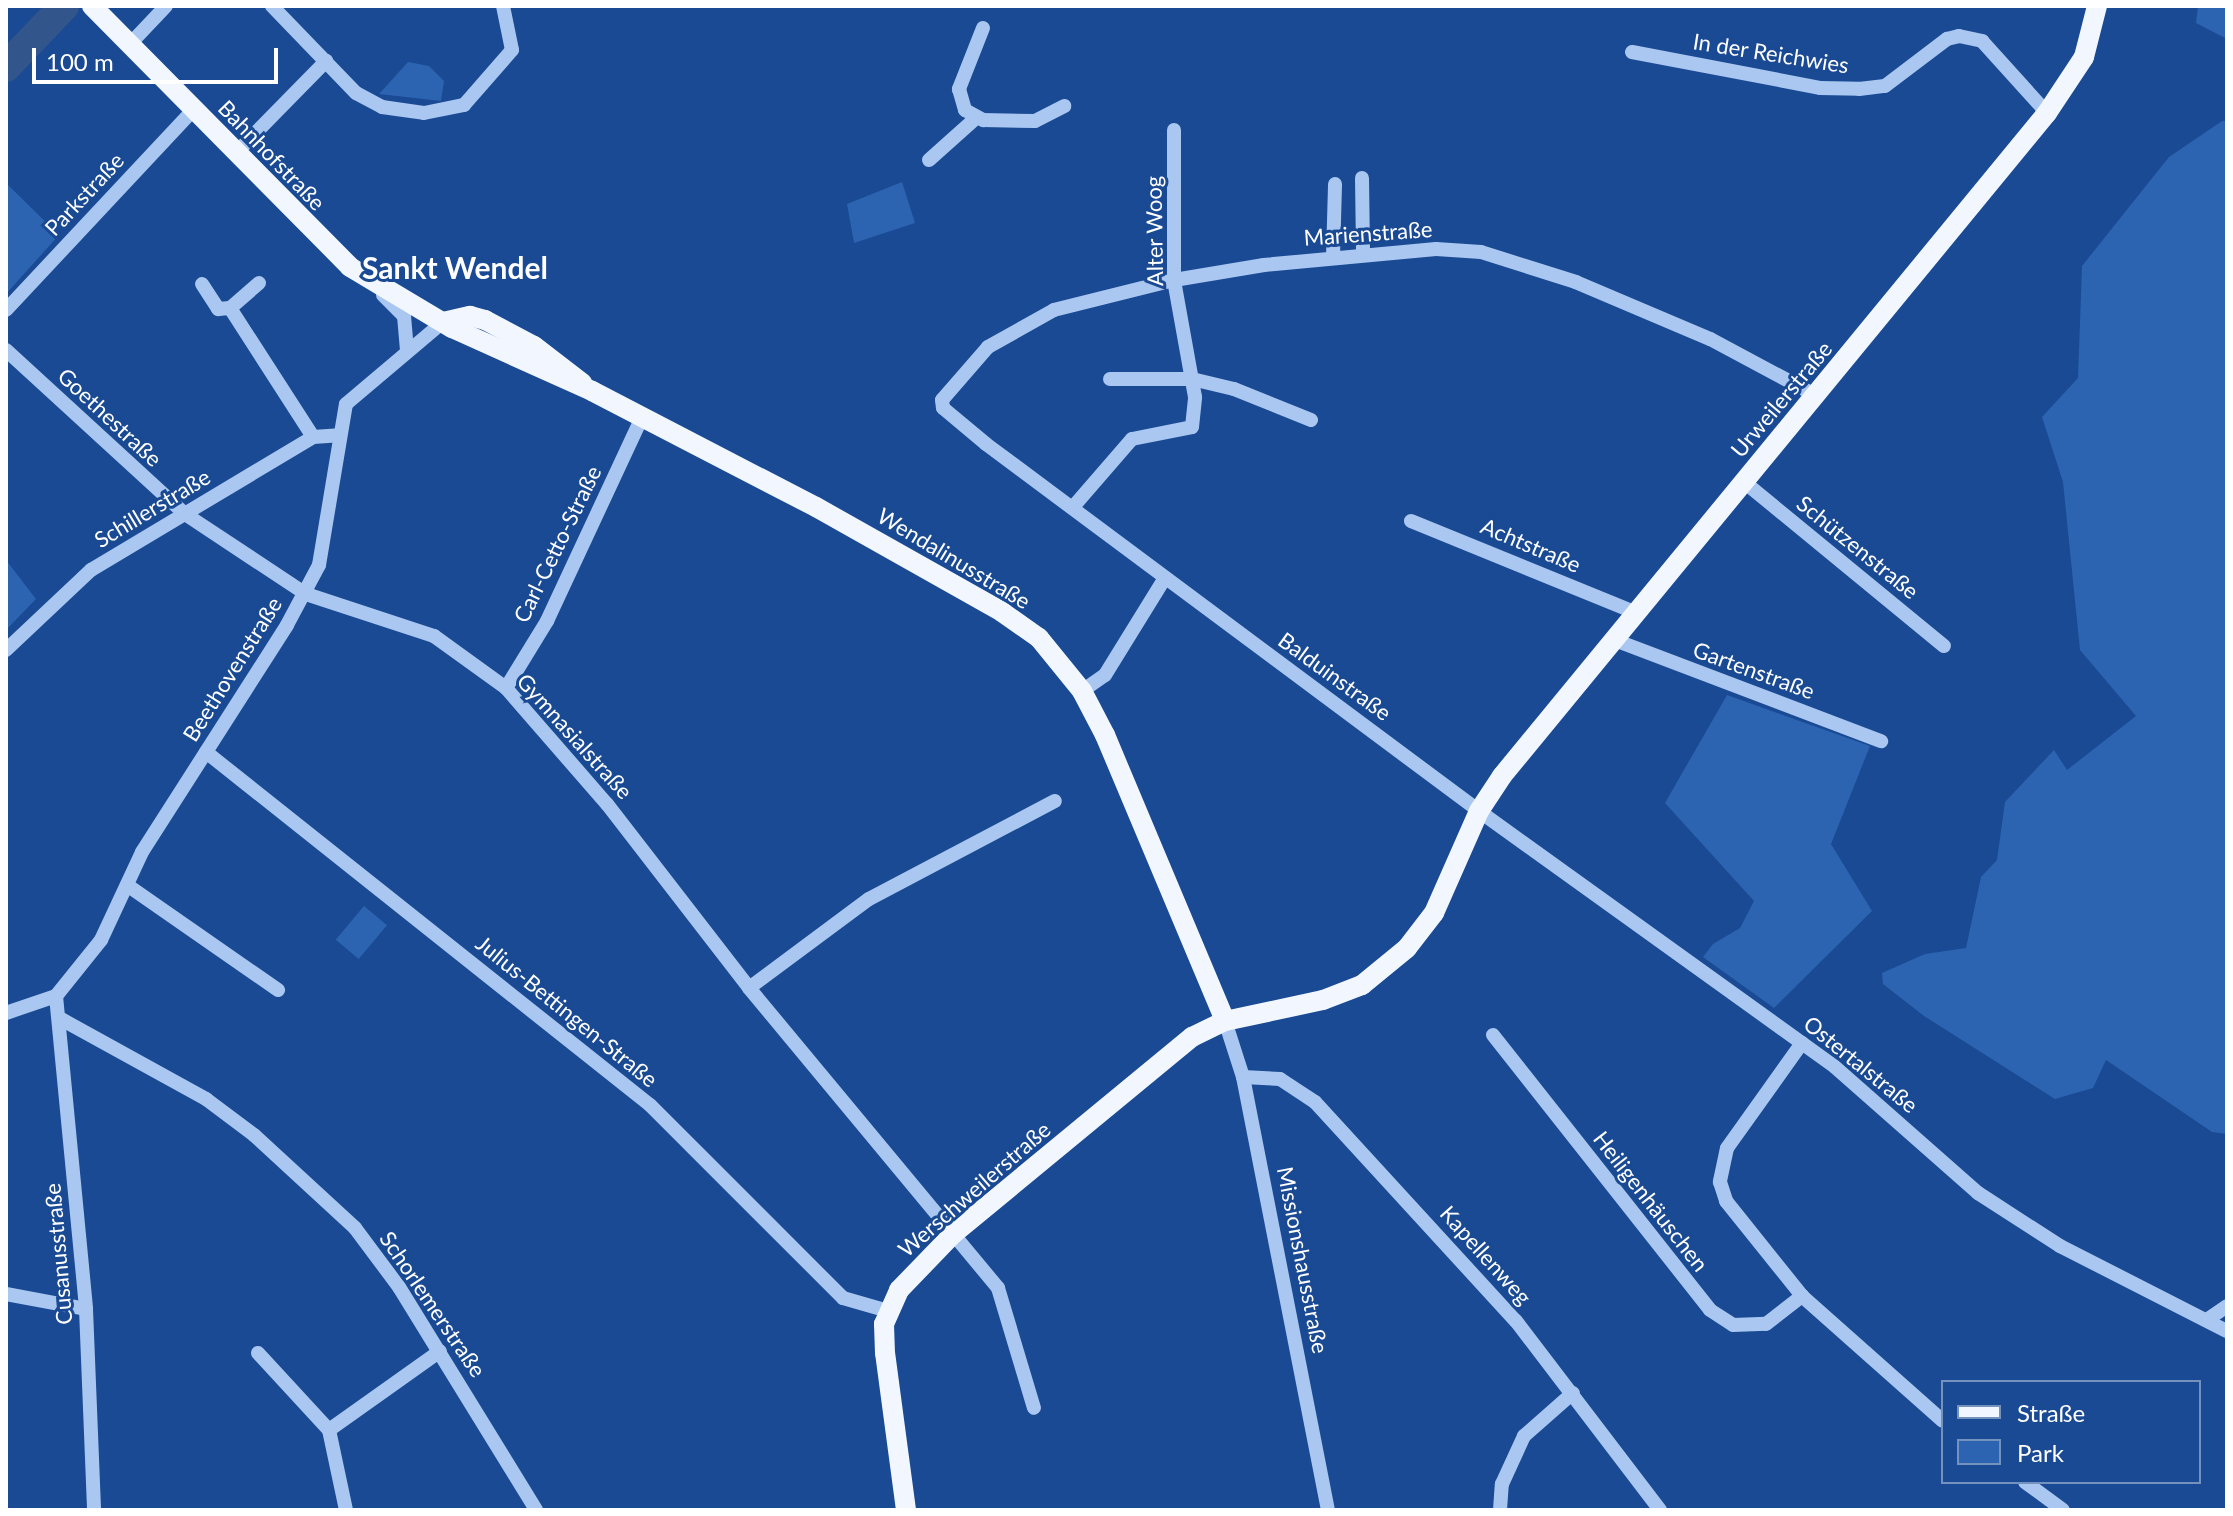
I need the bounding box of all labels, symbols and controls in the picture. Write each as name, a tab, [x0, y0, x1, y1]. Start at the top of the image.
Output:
street label: In der Reichwies	[1691, 28, 1851, 78]
scale bar	[36, 32, 282, 82]
text: 100 m	[46, 47, 114, 76]
street label: Bahnhofstraße	[213, 95, 331, 215]
street label: Parkstraße	[39, 147, 129, 241]
street label: Alter Woog	[1140, 175, 1168, 287]
street label: Marienstraße	[1303, 215, 1433, 251]
district label: Sankt Wendel	[362, 249, 548, 285]
street label: Urweilerstraße	[1725, 336, 1837, 462]
street label: Goethestraße	[53, 362, 167, 472]
street label: Carl-Cetto-Straße	[508, 461, 606, 627]
street label: Schillerstraße	[89, 463, 215, 553]
street label: Schützenstraße	[1792, 490, 1924, 604]
street label: Wendalinusstraße	[873, 502, 1035, 614]
street label: Achtstraße	[1477, 512, 1585, 578]
street label: Beethovenstraße	[177, 592, 287, 746]
street label: Balduinstraße	[1273, 626, 1397, 726]
street label: Gartenstraße	[1690, 636, 1818, 704]
street label: Gymnasialstraße	[512, 668, 638, 804]
street label: Julius-Bettingen-Straße	[471, 930, 663, 1092]
street label: Ostertalstraße	[1799, 1010, 1923, 1118]
street label: Werschweilerstraße	[893, 1116, 1055, 1262]
street label: Heiligenhäuschen	[1588, 1126, 1714, 1276]
street label: Missionshausstraße	[1272, 1164, 1334, 1356]
street label: Cusanusstraße	[39, 1182, 77, 1326]
street label: Kapellenweg	[1435, 1200, 1537, 1310]
street label: Schorlemerstraße	[374, 1226, 492, 1382]
legend	[1941, 1380, 2201, 1484]
text: Straße	[2017, 1398, 2085, 1427]
text: Park	[2017, 1438, 2064, 1467]

